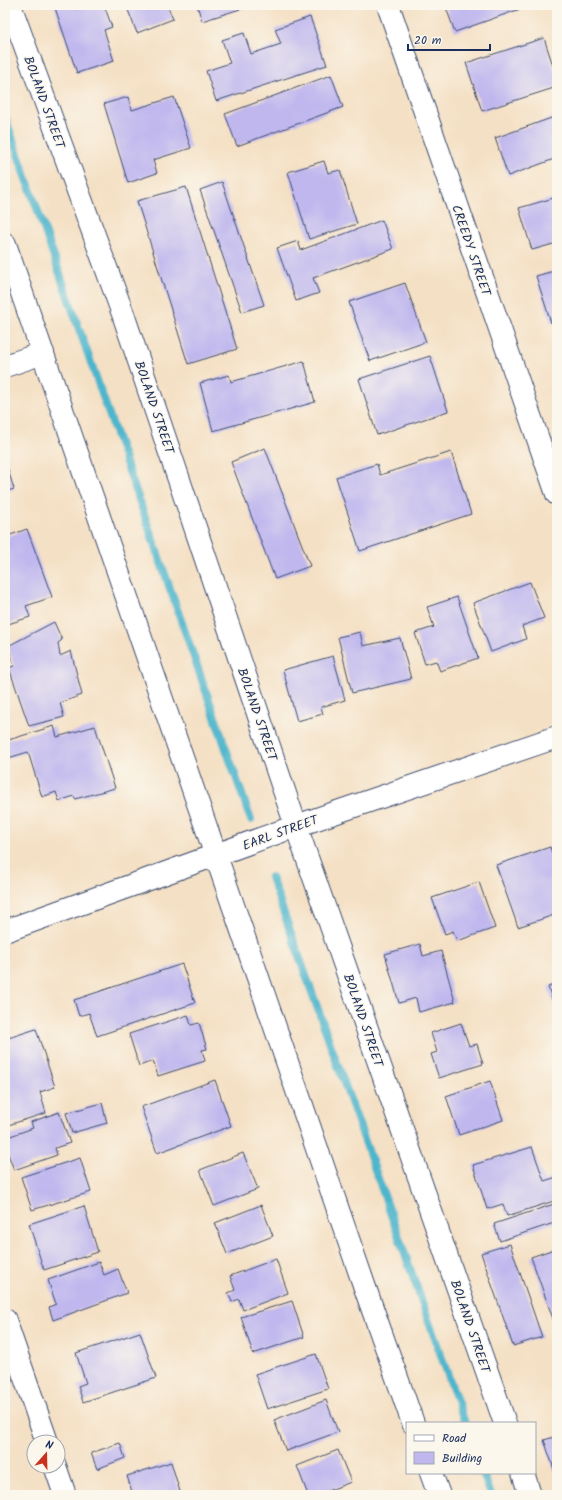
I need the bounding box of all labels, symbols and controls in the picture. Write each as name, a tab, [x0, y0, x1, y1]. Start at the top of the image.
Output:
scale bar	[408, 26, 490, 52]
text: 20 m	[414, 31, 442, 50]
street label: BOLAND STREET	[17, 53, 70, 153]
street label: CREEDY STREET	[445, 202, 496, 300]
street label: BOLAND STREET	[128, 358, 180, 458]
street label: BOLAND STREET	[231, 665, 283, 765]
street label: EARL STREET	[240, 810, 322, 857]
street label: BOLAND STREET	[337, 971, 389, 1071]
street label: BOLAND STREET	[444, 1277, 496, 1377]
legend	[406, 1422, 536, 1474]
text: Road	[442, 1429, 467, 1448]
north arrow	[26, 1434, 66, 1474]
text: N	[43, 1436, 55, 1455]
text: Building	[442, 1449, 482, 1468]

